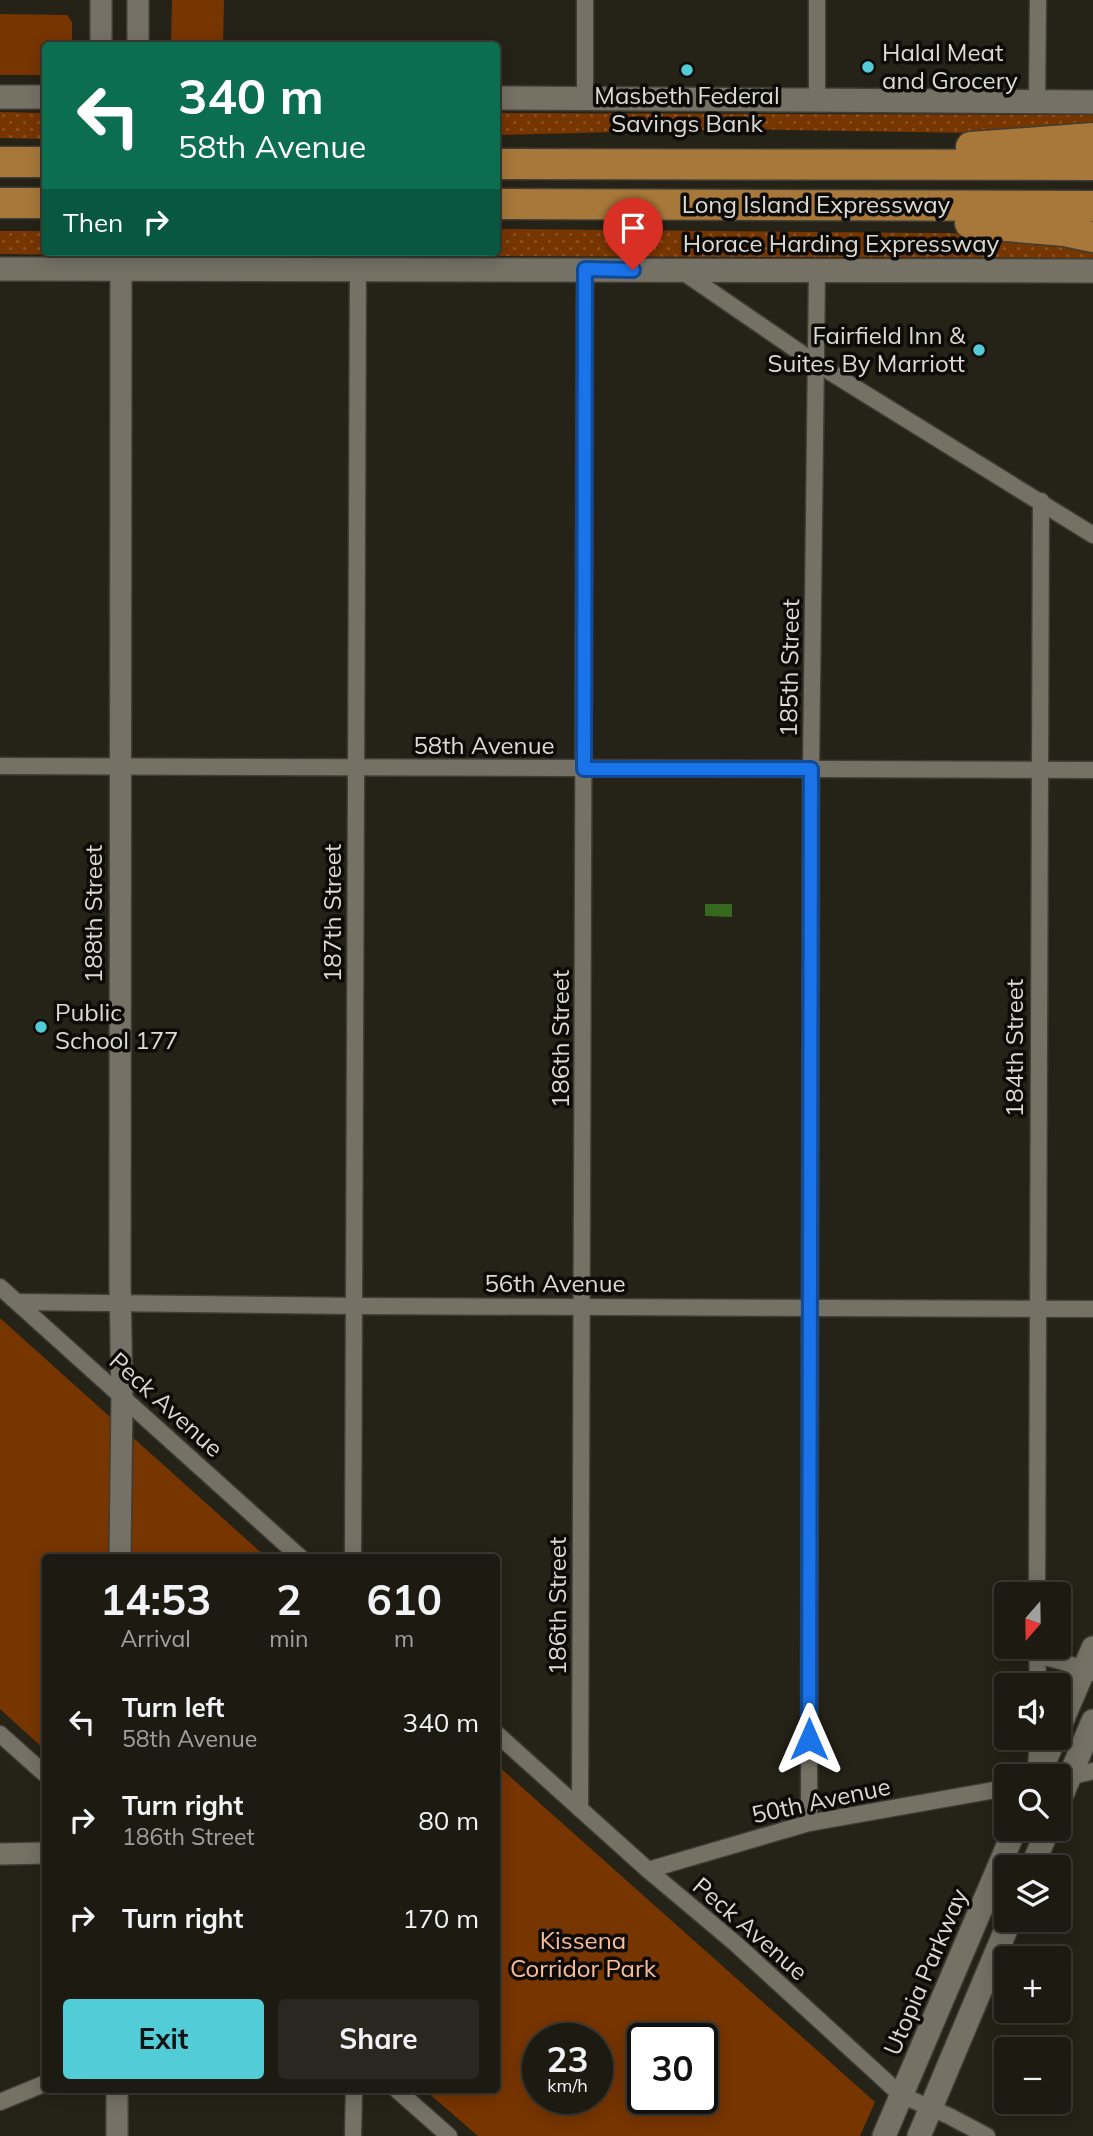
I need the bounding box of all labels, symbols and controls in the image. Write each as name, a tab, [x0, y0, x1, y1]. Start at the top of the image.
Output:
place label: Halal Meat and Grocery	[882, 37, 1018, 95]
marker: Halal Meat and Grocery	[860, 59, 876, 75]
marker: Masbeth Federal Savings Bank	[679, 62, 695, 78]
text: 340 m	[178, 65, 324, 126]
icon: left	[63, 70, 154, 161]
place label: Masbeth Federal Savings Bank	[594, 80, 780, 138]
text: 58th Avenue	[178, 126, 366, 166]
street label: Long Island Expressway	[682, 189, 951, 219]
pin	[603, 198, 663, 270]
icon: right	[137, 203, 175, 241]
text: Then	[63, 206, 123, 239]
icon: arrive	[614, 209, 652, 247]
street label: Horace Harding Expressway	[683, 228, 999, 258]
place label: Fairfield Inn & Suites By Marriott	[767, 320, 966, 378]
marker: Fairfield Inn & Suites By Marriott	[971, 342, 987, 358]
street label: 185th Street	[773, 599, 805, 737]
street label: 58th Avenue	[413, 730, 555, 760]
street label: 187th Street	[317, 844, 347, 982]
street label: 188th Street	[78, 845, 108, 983]
street label: 186th Street	[545, 970, 575, 1108]
street label: 184th Street	[999, 979, 1029, 1117]
place label: Public School 177	[55, 997, 178, 1055]
marker: Public School 177	[33, 1019, 49, 1035]
street label: 56th Avenue	[484, 1268, 626, 1298]
street label: Peck Avenue	[104, 1346, 230, 1463]
street label: 186th Street	[542, 1537, 572, 1675]
text: 14:53	[100, 1573, 211, 1626]
text: 2	[276, 1573, 301, 1626]
text: 610	[366, 1573, 442, 1626]
north arrow	[994, 1582, 1071, 1659]
map controls	[994, 1582, 1071, 2114]
text: Arrival	[120, 1624, 191, 1653]
text: min	[269, 1624, 308, 1653]
text: m	[394, 1624, 414, 1653]
button: sound	[994, 1673, 1071, 1750]
text: Turn left	[122, 1691, 224, 1724]
position arrow	[772, 1702, 846, 1776]
icon: left	[63, 1703, 101, 1741]
text: 340 m	[403, 1706, 479, 1739]
text: 58th Avenue	[122, 1724, 257, 1753]
button: search	[994, 1764, 1071, 1841]
street label: 50th Avenue	[749, 1771, 893, 1829]
text: Turn right	[122, 1789, 243, 1822]
icon: right	[63, 1801, 101, 1839]
text: 80 m	[418, 1804, 479, 1837]
text: 186th Street	[122, 1822, 255, 1851]
button: layers	[994, 1855, 1071, 1932]
street label: Peck Avenue	[687, 1870, 814, 1986]
street label: Utopia Parkway	[876, 1884, 974, 2059]
icon: right	[63, 1899, 101, 1937]
text: Turn right	[122, 1902, 243, 1935]
text: 170 m	[403, 1902, 479, 1935]
park label: Kissena Corridor Park	[510, 1925, 657, 1983]
button: +	[994, 1946, 1071, 2023]
button: Exit	[63, 1999, 264, 2079]
button: Share	[278, 1999, 479, 2079]
speed limit sign: 30	[627, 2023, 718, 2114]
text: 23	[546, 2037, 589, 2081]
button: −	[994, 2037, 1071, 2114]
text: km/h	[547, 2074, 588, 2097]

